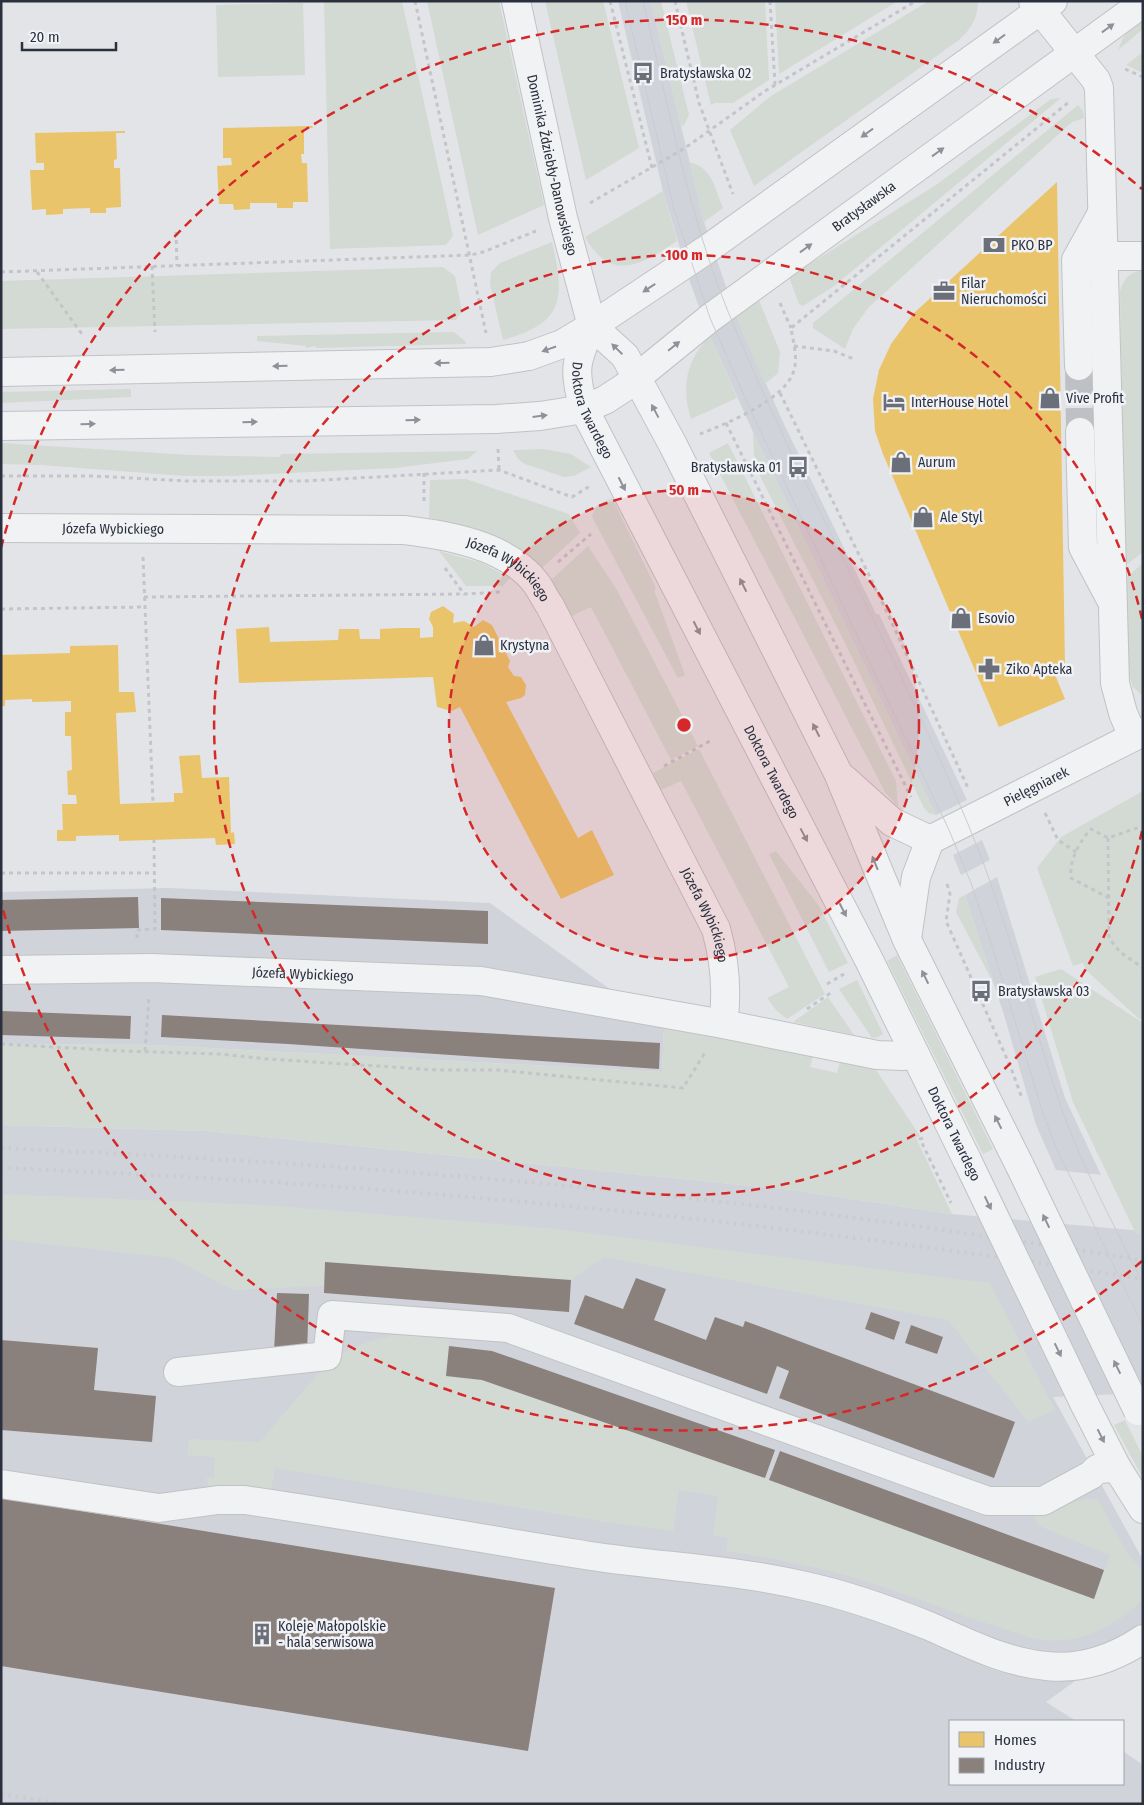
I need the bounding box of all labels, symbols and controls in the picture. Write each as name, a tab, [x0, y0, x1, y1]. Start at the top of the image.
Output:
text: 150 m	[666, 11, 702, 29]
scale bar	[22, 20, 116, 52]
one-way arrow	[1102, 23, 1115, 33]
text: 20 m	[30, 28, 60, 46]
one-way arrow	[993, 33, 1006, 44]
bus stop icon: Bratysławska 02	[630, 60, 656, 86]
place label: Bratysławska 02	[660, 65, 751, 82]
street label: Dominika Ździebły-Danowskiego	[524, 73, 581, 258]
one-way arrow	[861, 128, 874, 139]
one-way arrow	[931, 147, 944, 158]
street label: Bratysławska	[829, 177, 899, 235]
bank icon: PKO BP	[981, 232, 1007, 258]
place label: PKO BP	[1011, 237, 1053, 254]
one-way arrow	[799, 243, 813, 253]
text: 100 m	[665, 246, 703, 264]
place label: Filar Nieruchomości	[961, 275, 1047, 308]
office icon: Filar Nieruchomości	[931, 278, 957, 304]
one-way arrow	[643, 283, 656, 293]
one-way arrow	[668, 341, 681, 352]
one-way arrow	[612, 343, 624, 355]
one-way arrow	[541, 345, 556, 353]
one-way arrow	[434, 359, 450, 367]
street label: Doktora Twardego	[569, 361, 617, 462]
one-way arrow	[272, 362, 288, 370]
one-way arrow	[109, 366, 125, 374]
shop icon: Vive Profit	[1037, 385, 1063, 411]
hotel icon: InterHouse Hotel	[881, 389, 907, 415]
place label: Vive Profit	[1066, 390, 1124, 407]
place label: InterHouse Hotel	[911, 394, 1009, 411]
one-way arrow	[650, 404, 659, 418]
one-way arrow	[533, 412, 549, 420]
one-way arrow	[405, 416, 421, 424]
one-way arrow	[242, 418, 258, 426]
one-way arrow	[80, 420, 96, 428]
shop icon: Aurum	[888, 449, 914, 475]
bus stop icon: Bratysławska 01	[785, 454, 811, 480]
place label: Aurum	[918, 454, 956, 471]
place label: Bratysławska 01	[691, 459, 781, 476]
one-way arrow	[618, 477, 626, 491]
text: 50 m	[669, 481, 699, 499]
shop icon: Ale Styl	[910, 504, 936, 530]
place label: Ale Styl	[940, 509, 983, 526]
street label: Józefa Wybickiego	[62, 520, 164, 537]
street label: Józefa Wybickiego	[464, 533, 554, 605]
one-way arrow	[739, 578, 747, 592]
shop icon: Esovio	[948, 605, 974, 631]
place label: Esovio	[978, 610, 1015, 627]
one-way arrow	[693, 621, 701, 636]
shop icon: Krystyna	[471, 632, 497, 658]
place label: Krystyna	[500, 637, 550, 654]
pharmacy icon: Ziko Apteka	[976, 656, 1002, 682]
place label: Ziko Apteka	[1006, 661, 1073, 678]
centre of rings	[675, 716, 693, 734]
street label: Doktora Twardego	[740, 722, 803, 822]
one-way arrow	[812, 723, 820, 737]
street label: Pielęgniarek	[1001, 763, 1072, 810]
one-way arrow	[800, 827, 808, 842]
one-way arrow	[871, 855, 879, 870]
street label: Józefa Wybickiego	[677, 865, 732, 964]
one-way arrow	[839, 903, 847, 917]
street label: Józefa Wybickiego	[252, 963, 354, 984]
one-way arrow	[921, 970, 929, 984]
bus stop icon: Bratysławska 03	[968, 978, 994, 1004]
place label: Bratysławska 03	[998, 983, 1089, 1000]
street label: Doktora Twardego	[924, 1084, 984, 1184]
one-way arrow	[994, 1115, 1002, 1129]
one-way arrow	[984, 1196, 992, 1211]
one-way arrow	[1042, 1213, 1051, 1228]
one-way arrow	[1055, 1343, 1063, 1357]
one-way arrow	[1113, 1360, 1121, 1374]
one-way arrow	[1097, 1429, 1105, 1443]
place label: Koleje Małopolskie - hala serwisowa	[278, 1618, 386, 1651]
building icon: Koleje Małopolskie - hala serwisowa	[249, 1621, 275, 1647]
legend	[949, 1720, 1124, 1785]
text: Homes	[994, 1731, 1036, 1749]
text: Industry	[994, 1756, 1045, 1774]

